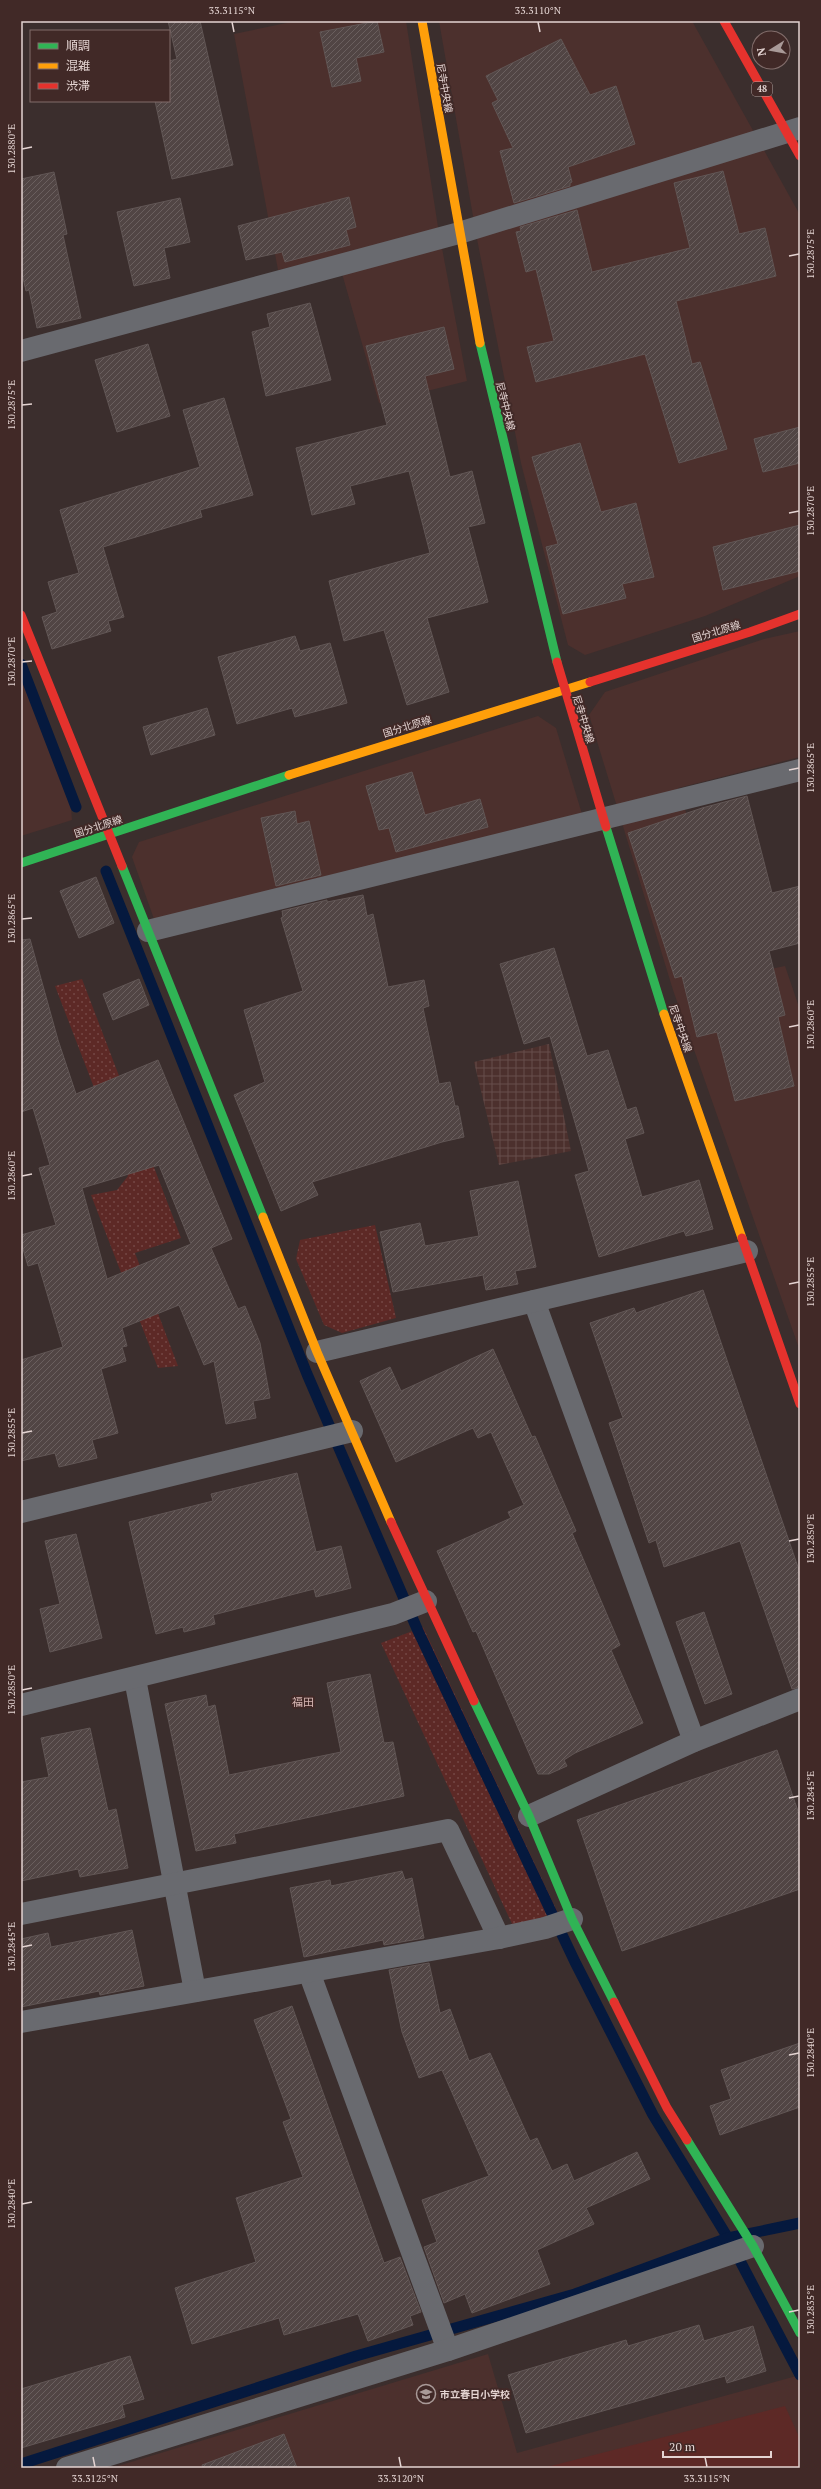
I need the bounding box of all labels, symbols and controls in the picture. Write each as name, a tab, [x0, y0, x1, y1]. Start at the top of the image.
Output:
text: 33.3115°N	[209, 4, 256, 17]
text: 33.3110°N	[515, 4, 562, 17]
legend	[30, 30, 170, 102]
north arrow	[751, 30, 791, 70]
text: 順調	[66, 38, 90, 53]
text: N	[753, 46, 769, 57]
text: 混雑	[66, 58, 90, 73]
street label: 尼寺中央線	[434, 62, 455, 114]
text: 渋滞	[66, 78, 90, 93]
road number: 48	[752, 82, 772, 96]
text: 130.2880°E	[5, 124, 18, 174]
text: 130.2875°E	[804, 229, 817, 279]
text: 130.2875°E	[5, 380, 18, 430]
street label: 尼寺中央線	[493, 380, 518, 432]
text: 130.2870°E	[804, 486, 817, 536]
street label: 国分北原線	[690, 618, 742, 645]
text: 130.2870°E	[5, 637, 18, 687]
street label: 尼寺中央線	[570, 693, 597, 745]
street label: 国分北原線	[381, 713, 433, 740]
text: 130.2865°E	[804, 743, 817, 793]
street label: 国分北原線	[72, 813, 124, 840]
text: 130.2865°E	[5, 894, 18, 944]
text: 130.2860°E	[804, 1000, 817, 1050]
street label: 尼寺中央線	[666, 1002, 695, 1054]
text: 130.2860°E	[5, 1151, 18, 1201]
text: 130.2855°E	[804, 1257, 817, 1307]
text: 130.2855°E	[5, 1408, 18, 1458]
text: 130.2850°E	[804, 1514, 817, 1564]
text: 130.2850°E	[5, 1665, 18, 1715]
district label: 福田	[292, 1695, 314, 1709]
text: 130.2845°E	[804, 1771, 817, 1821]
text: 130.2845°E	[5, 1922, 18, 1972]
text: 130.2840°E	[804, 2028, 817, 2078]
text: 130.2840°E	[5, 2179, 18, 2229]
text: 130.2835°E	[804, 2285, 817, 2335]
school or university icon: 市立春日小学校	[415, 2383, 437, 2405]
place label: 市立春日小学校	[440, 2388, 510, 2401]
scale bar	[663, 2433, 771, 2459]
text: 20 m	[669, 2439, 696, 2454]
text: 33.3125°N	[72, 2472, 119, 2485]
text: 33.3120°N	[378, 2472, 425, 2485]
text: 33.3115°N	[684, 2472, 731, 2485]

